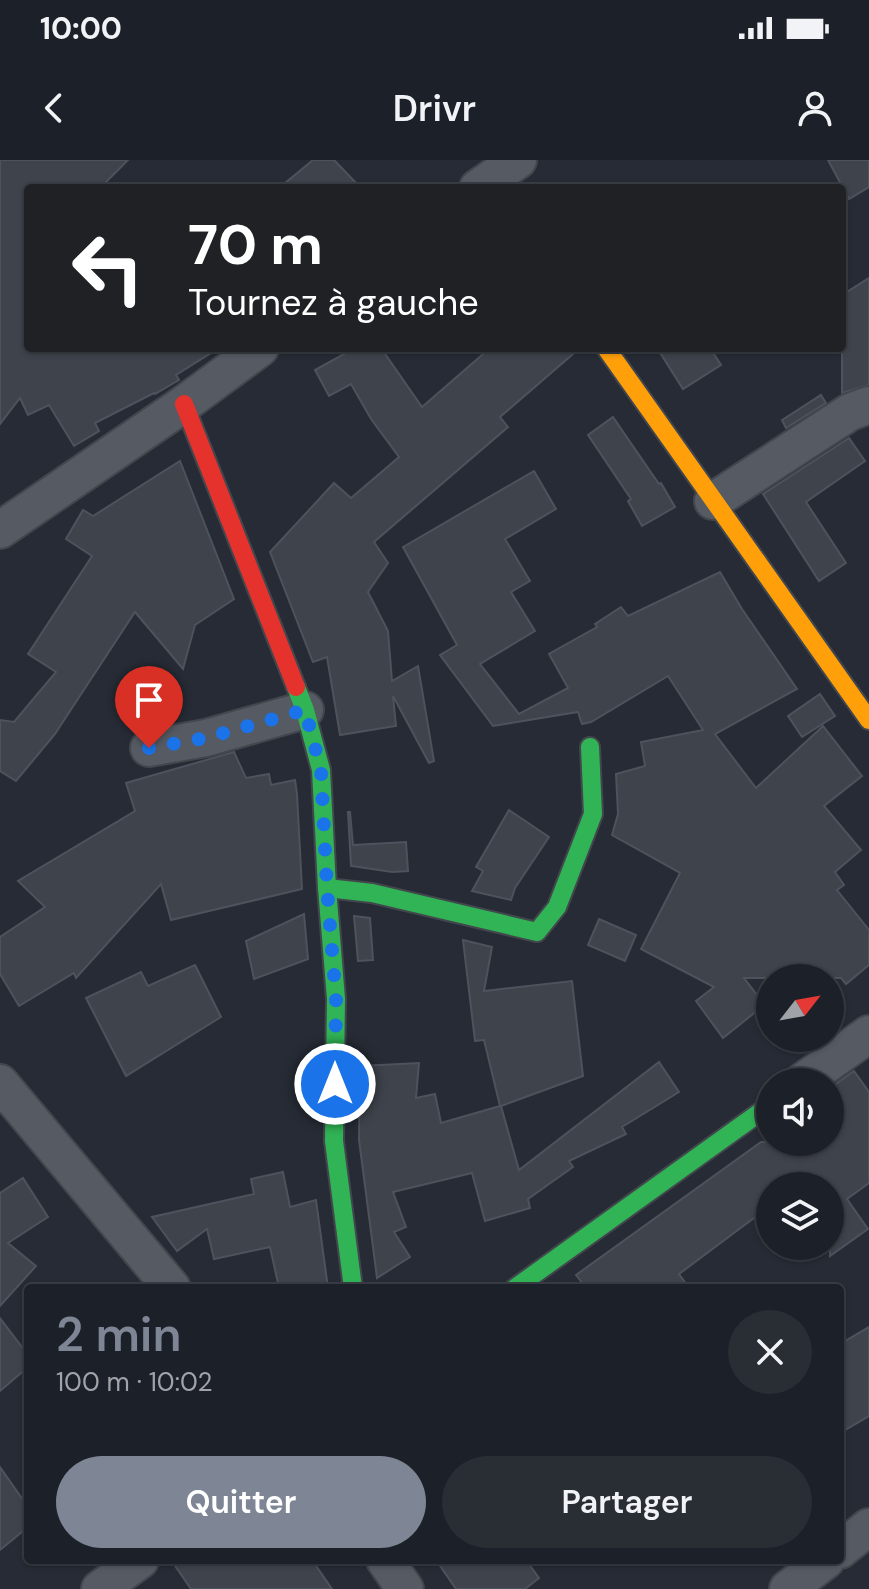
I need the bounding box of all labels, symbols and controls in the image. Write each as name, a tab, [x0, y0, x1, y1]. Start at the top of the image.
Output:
text: 10:00	[40, 9, 122, 48]
text: Drivr	[393, 85, 476, 132]
icon: back	[32, 86, 76, 130]
icon: person	[793, 86, 837, 130]
text: 70 m	[188, 208, 323, 281]
icon: left	[56, 216, 160, 320]
text: Tournez à gauche	[188, 279, 479, 326]
pin	[115, 666, 183, 748]
icon: arrive	[127, 678, 171, 722]
north arrow	[756, 964, 844, 1052]
map controls	[756, 964, 844, 1260]
position arrow	[293, 1042, 377, 1126]
button: sound	[756, 1068, 844, 1156]
button: layers	[756, 1172, 844, 1260]
text: 2 min	[56, 1303, 182, 1366]
button: close	[728, 1310, 812, 1394]
text: 100 m · 10:02	[56, 1365, 212, 1399]
button: Quitter	[56, 1456, 426, 1548]
button: Partager	[442, 1456, 812, 1548]

